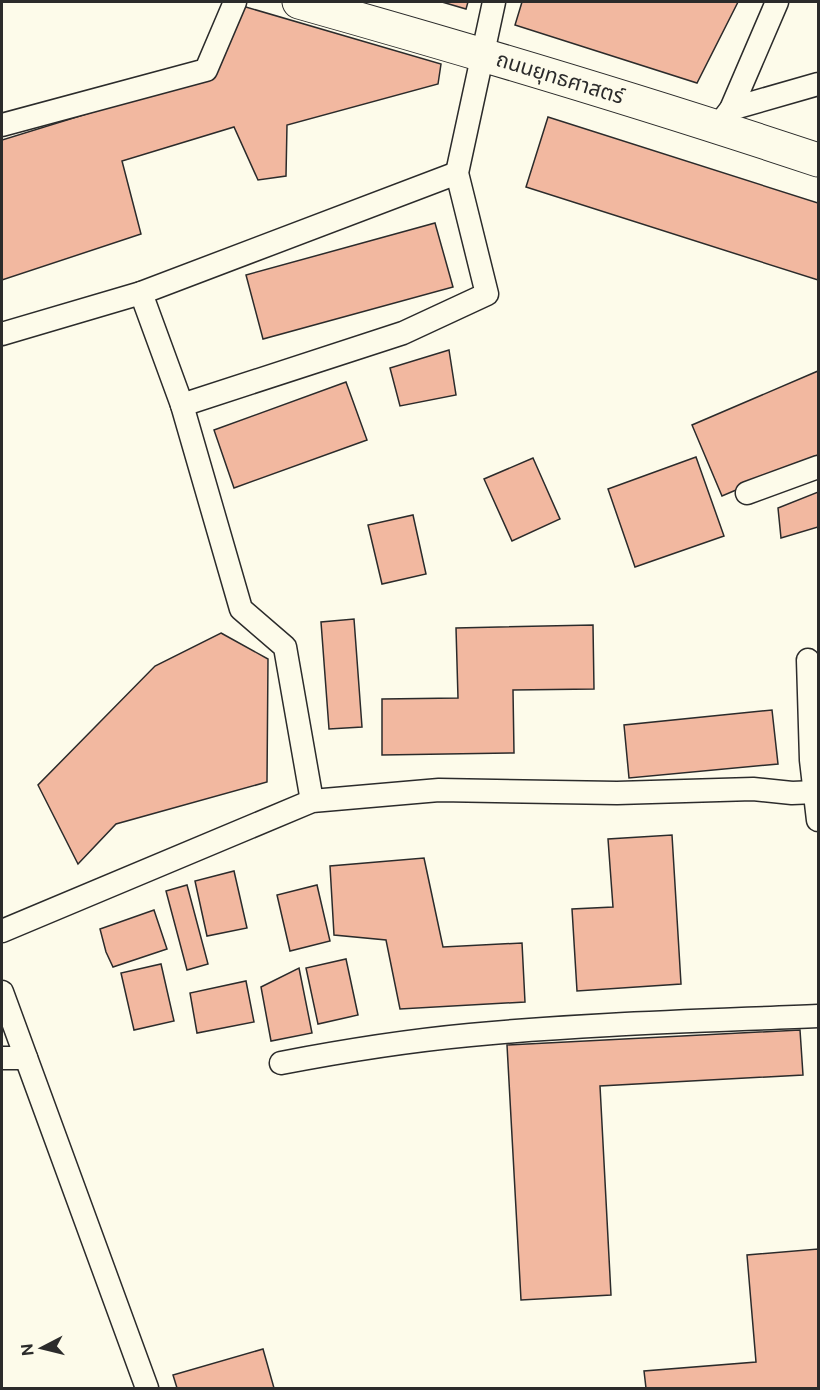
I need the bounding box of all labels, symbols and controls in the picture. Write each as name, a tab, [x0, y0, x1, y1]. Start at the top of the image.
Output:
street label: ถนนยุทธศาสตร์	[493, 46, 628, 110]
north arrow	[12, 1318, 72, 1378]
text: N	[17, 1342, 38, 1357]

